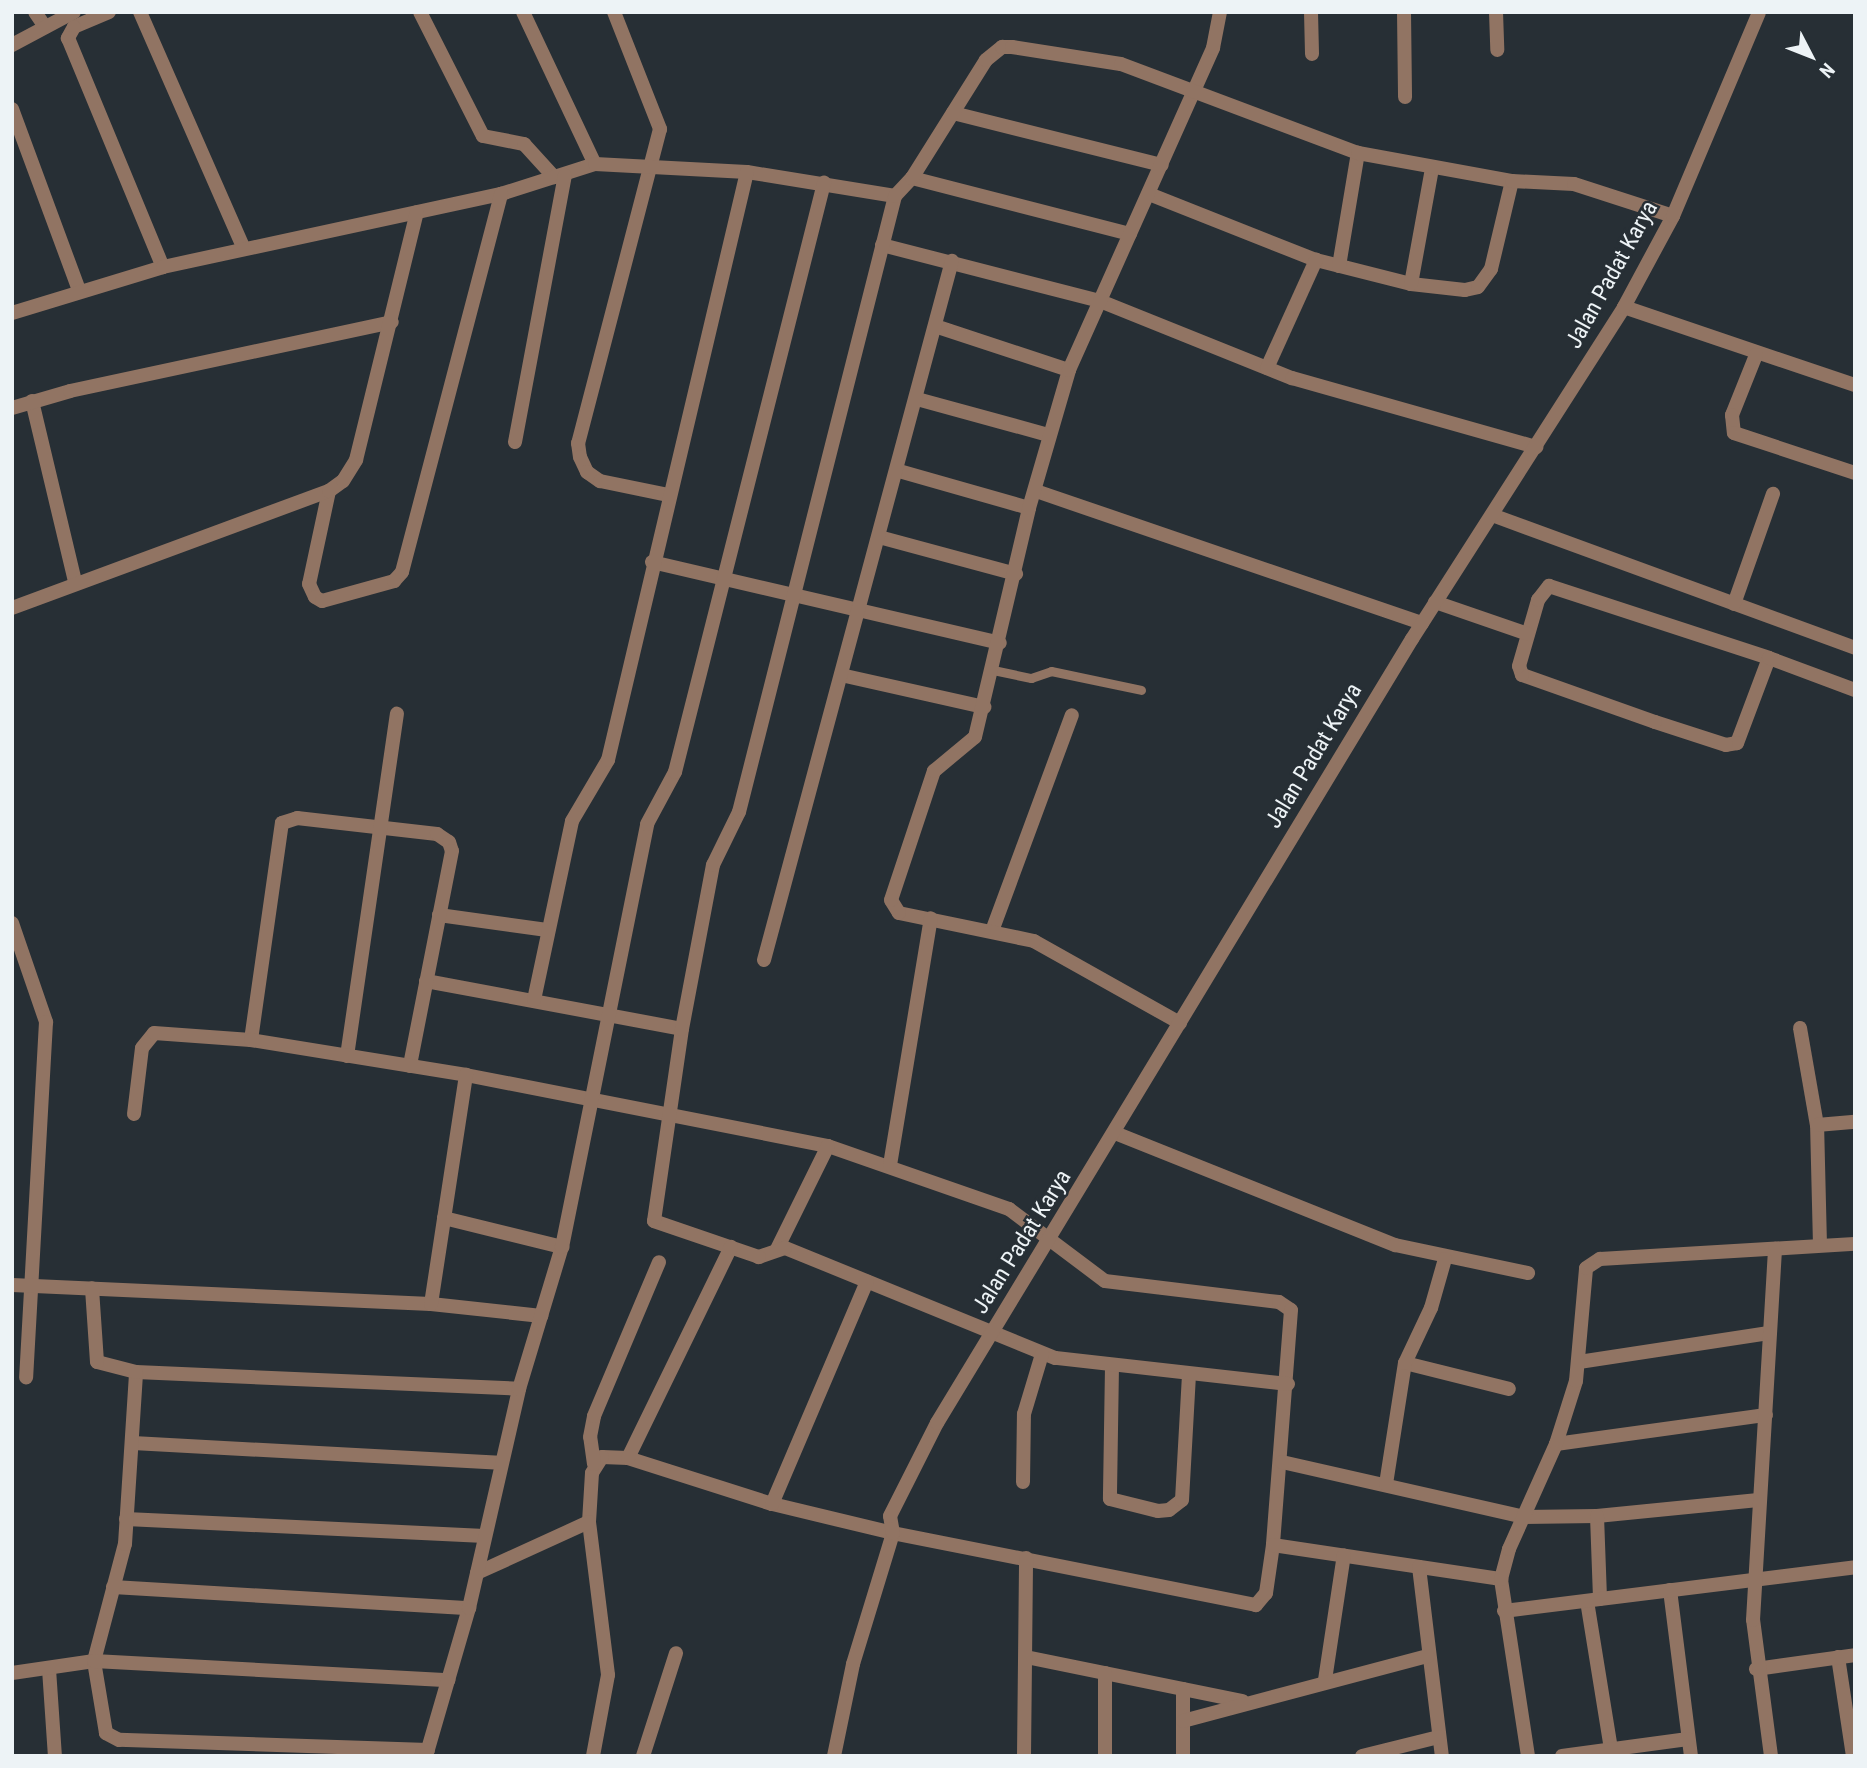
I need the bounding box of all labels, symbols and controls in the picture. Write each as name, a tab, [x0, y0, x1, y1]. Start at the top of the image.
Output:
north arrow	[1776, 21, 1846, 91]
text: N	[1815, 58, 1839, 82]
street label: Jalan Padat Karya	[1560, 197, 1664, 353]
street label: Jalan Padat Karya	[1260, 679, 1368, 833]
street label: Jalan Padat Karya	[967, 1165, 1077, 1319]

